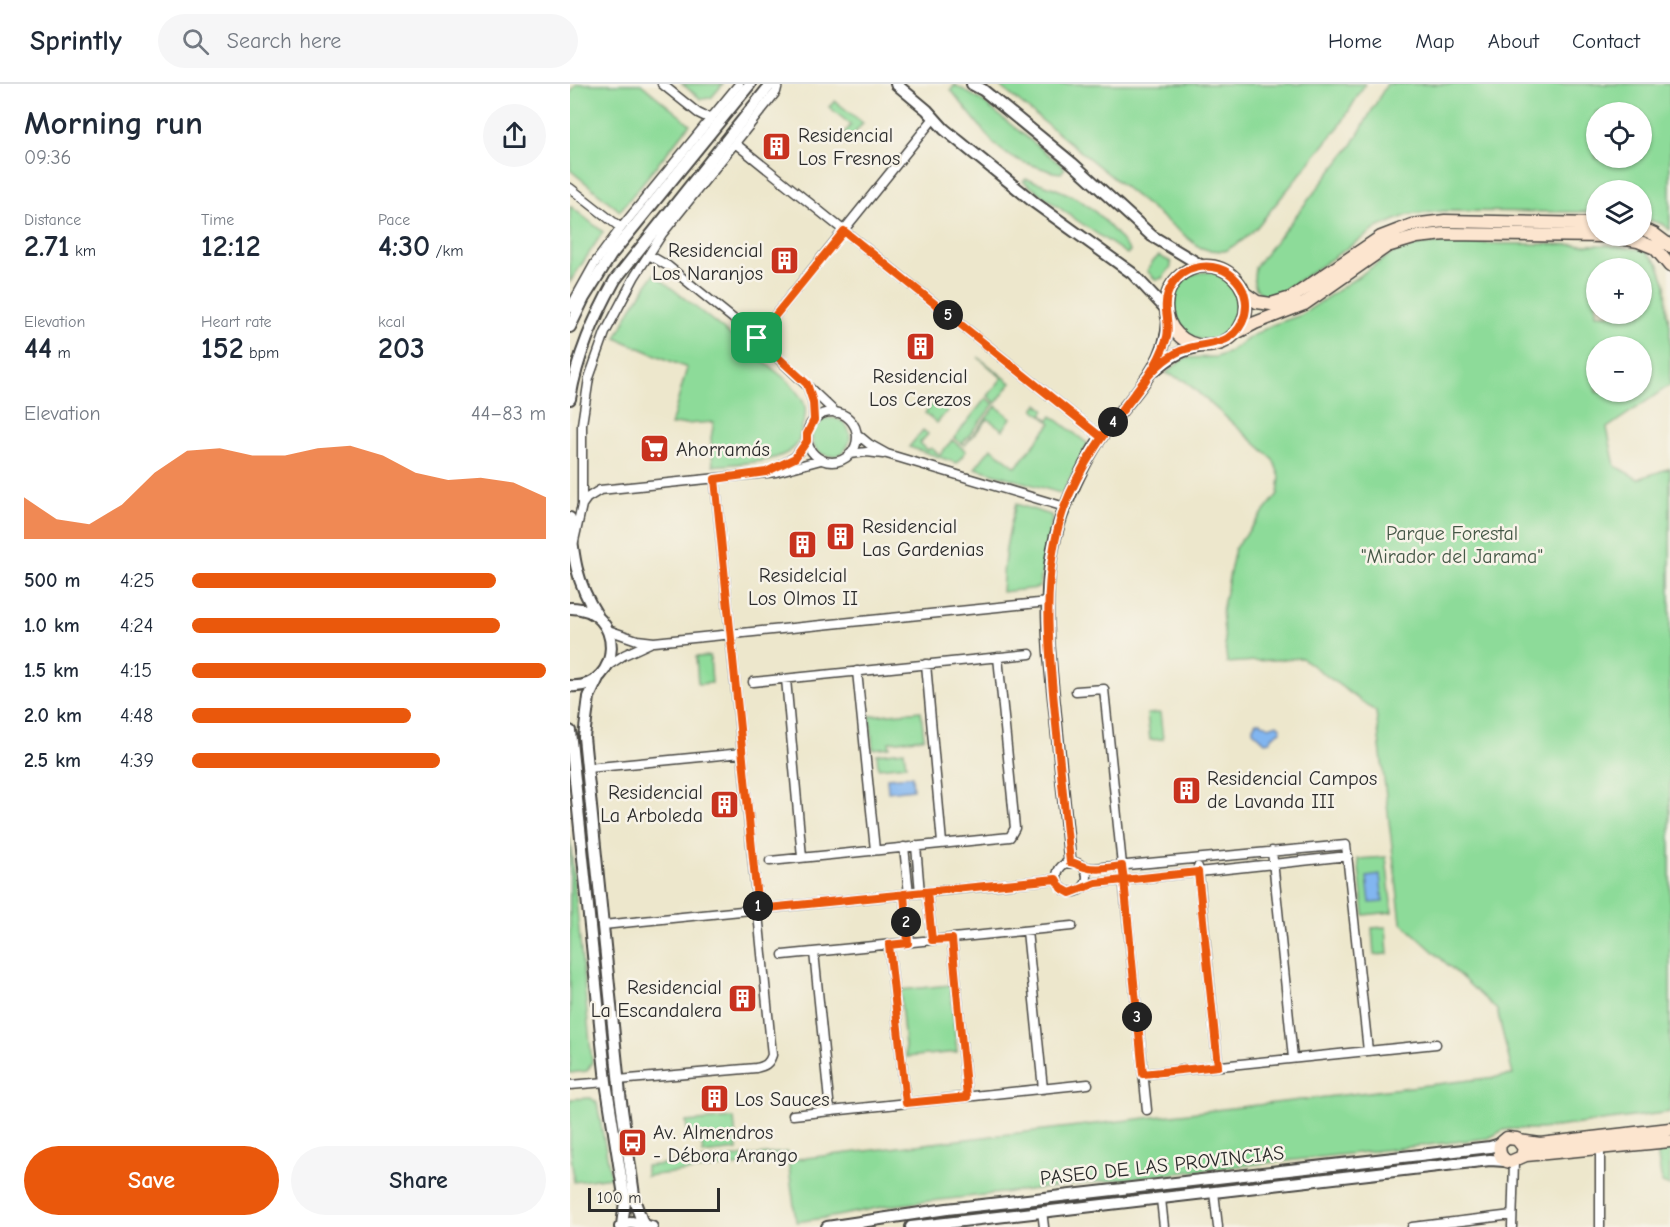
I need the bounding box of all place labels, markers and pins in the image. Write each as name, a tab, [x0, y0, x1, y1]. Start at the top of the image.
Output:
place label: Residencial Los Fresnos	[798, 124, 900, 170]
building icon: Residencial Los Fresnos	[761, 130, 793, 162]
place label: Residencial Los Naranjos	[652, 239, 763, 285]
building icon: Residencial Los Naranjos	[768, 245, 800, 277]
pin: 5	[933, 300, 963, 330]
pin	[731, 312, 782, 363]
building icon: Residencial Los Cerezos	[904, 330, 936, 362]
place label: Residencial Los Cerezos	[869, 365, 971, 411]
pin: 4	[1098, 407, 1128, 437]
supermarket icon: Ahorramás	[639, 433, 671, 465]
place label: Ahorramás	[676, 438, 770, 461]
place label: Residencial Las Gardenias	[862, 515, 984, 561]
building icon: Residencial Las Gardenias	[825, 521, 857, 553]
building icon: Residelcial Los Olmos II	[787, 529, 819, 561]
place label: Residelcial Los Olmos II	[748, 564, 858, 610]
place label: Residencial Campos de Lavanda III	[1207, 767, 1377, 813]
building icon: Residencial Campos de Lavanda III	[1170, 774, 1202, 806]
place label: Residencial La Arboleda	[600, 781, 703, 827]
building icon: Residencial La Arboleda	[708, 788, 740, 820]
pin: 1	[743, 891, 773, 921]
pin: 2	[891, 907, 921, 937]
place label: Residencial La Escandalera	[591, 976, 722, 1022]
building icon: Residencial La Escandalera	[727, 982, 759, 1014]
pin: 3	[1122, 1002, 1152, 1032]
building icon: Los Sauces	[698, 1083, 730, 1115]
place label: Los Sauces	[735, 1088, 830, 1111]
place label: Av. Almendros - Débora Arango	[653, 1121, 798, 1167]
bus stop icon: Av. Almendros - Débora Arango	[616, 1127, 648, 1159]

